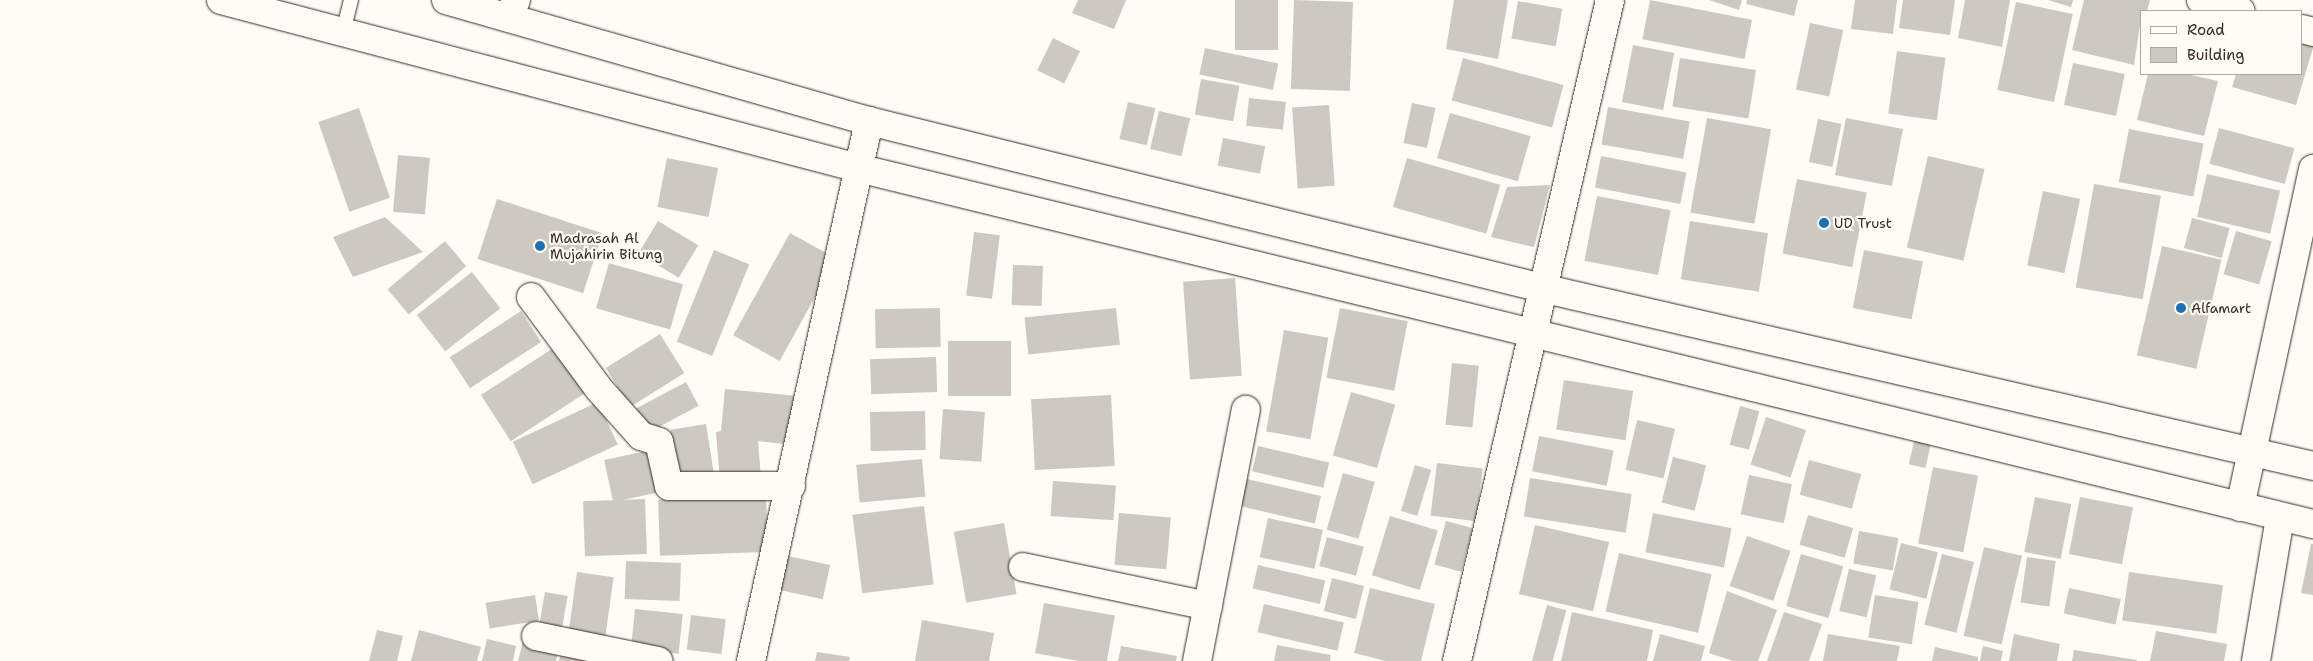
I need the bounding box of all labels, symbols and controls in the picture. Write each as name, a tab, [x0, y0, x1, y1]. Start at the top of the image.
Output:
legend	[2140, 10, 2303, 75]
text: Road	[2187, 20, 2225, 40]
text: Building	[2187, 45, 2244, 65]
place label: UD Trust	[1834, 215, 1892, 231]
marker: UD Trust	[1818, 217, 1830, 229]
place label: Madrasah Al Mujahirin Bitung	[550, 230, 662, 262]
marker: Madrasah Al Mujahirin Bitung	[534, 240, 546, 252]
place label: Alfamart	[2191, 300, 2251, 316]
marker: Alfamart	[2175, 302, 2187, 314]

